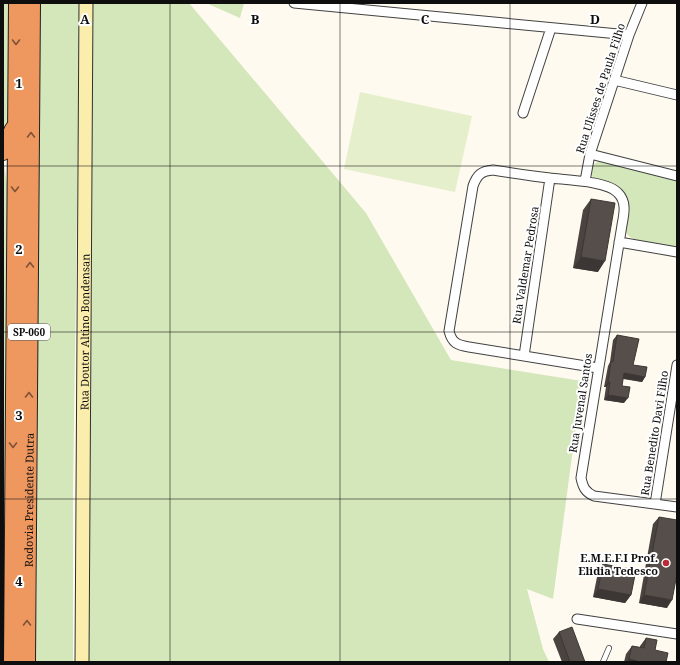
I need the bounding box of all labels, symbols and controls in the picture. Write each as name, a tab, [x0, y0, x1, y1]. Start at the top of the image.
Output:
text: A	[80, 10, 90, 28]
text: B	[251, 10, 260, 28]
text: C	[421, 10, 430, 28]
text: D	[590, 10, 600, 28]
street label: Rua Ulisses de Paula Filho	[572, 21, 628, 155]
one-way arrow	[12, 39, 20, 45]
text: 1	[15, 74, 23, 92]
one-way arrow	[27, 132, 35, 138]
one-way arrow	[11, 186, 19, 192]
street label: Rua Valdemar Pedrosa	[508, 205, 542, 325]
text: 2	[15, 240, 23, 258]
street label: Rua Doutor Altino Bondensan	[76, 254, 92, 410]
one-way arrow	[25, 262, 34, 268]
road number: SP-060	[8, 324, 50, 340]
street label: Rua Juvenal Santos	[565, 352, 595, 454]
street label: Rua Benedito Davi Filho	[637, 369, 671, 497]
one-way arrow	[25, 392, 33, 398]
text: 3	[15, 406, 23, 424]
street label: Rodovia Presidente Dutra	[20, 433, 36, 567]
one-way arrow	[9, 442, 17, 448]
place label: E.M.E.F.I Prof. Elidia Tedesco	[578, 550, 658, 578]
marker: E.M.E.F.I Prof. Elidia Tedesco	[661, 558, 671, 568]
text: 4	[15, 572, 23, 590]
one-way arrow	[23, 620, 31, 626]

